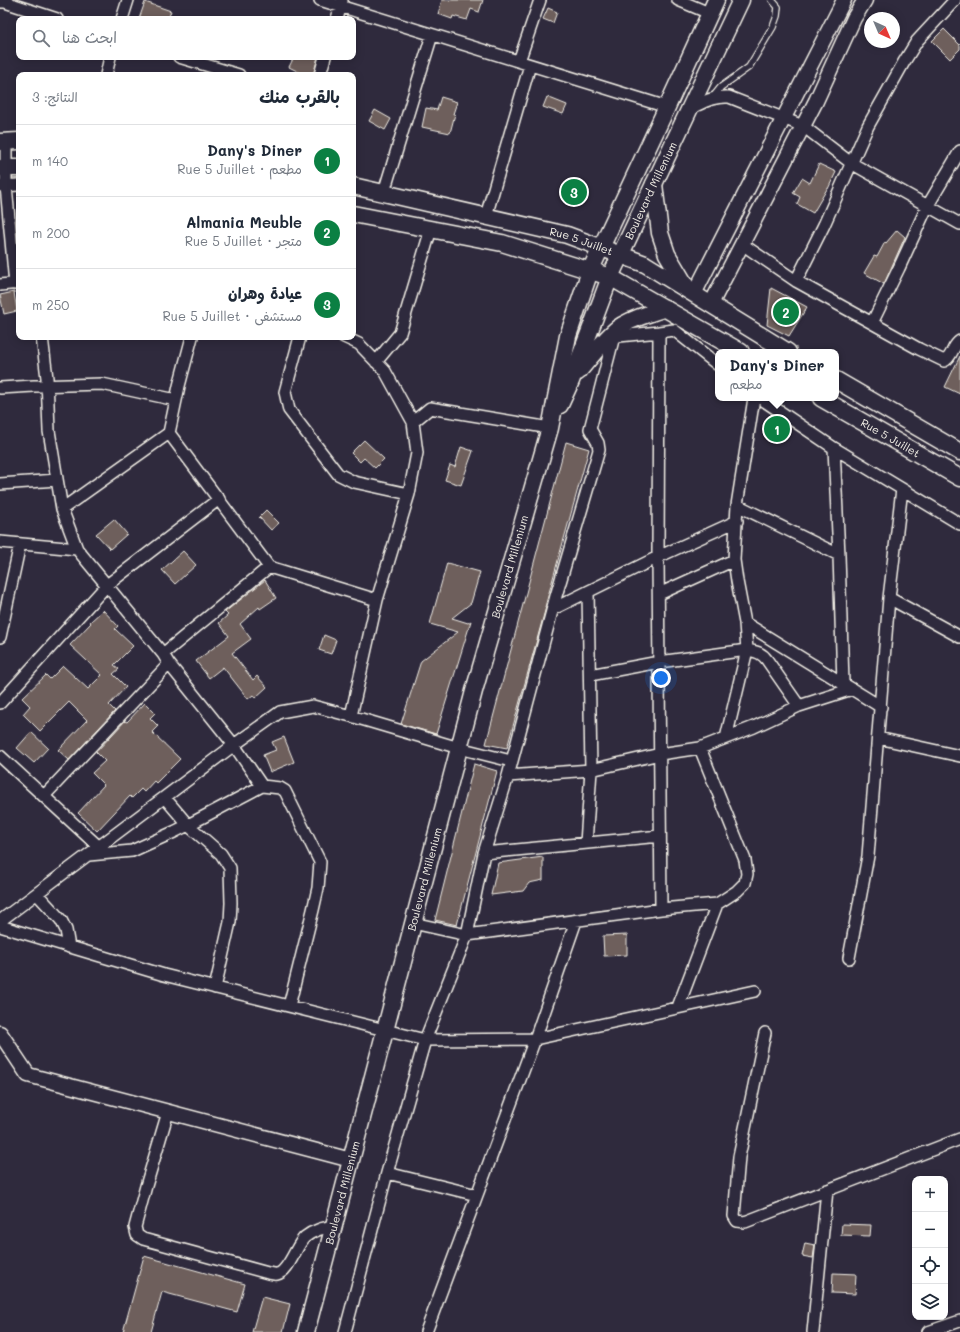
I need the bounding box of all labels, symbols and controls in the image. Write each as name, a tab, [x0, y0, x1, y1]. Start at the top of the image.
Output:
north arrow	[864, 12, 900, 48]
search box	[16, 16, 356, 60]
icon: search	[30, 27, 52, 49]
text: ابحث هنا	[62, 27, 117, 47]
text: بالقرب منك	[259, 85, 340, 107]
text: النتائج: 3	[32, 88, 78, 105]
street label: Boulevard Millenium	[621, 139, 680, 242]
text: Dany's Diner	[207, 140, 302, 160]
text: 140 m	[32, 152, 68, 169]
text: 1	[324, 152, 330, 169]
text: مطعم · Rue 5 Juillet	[177, 160, 302, 177]
pin: 3	[561, 177, 587, 207]
text: Almania Meuble	[186, 212, 302, 232]
street label: Rue 5 Juillet	[548, 223, 615, 259]
text: 200 m	[32, 224, 70, 241]
text: 2	[323, 224, 331, 241]
text: متجر · Rue 5 Juillet	[185, 232, 302, 249]
text: عيادة وهران	[228, 283, 302, 303]
text: 250 m	[32, 296, 69, 313]
text: 3	[323, 296, 331, 313]
pin: 2	[773, 297, 799, 327]
text: مستشفى · Rue 5 Juillet	[163, 307, 302, 324]
popup	[715, 349, 839, 401]
text: Dany's Diner	[730, 355, 824, 375]
text: مطعم	[730, 375, 762, 392]
pin: 1	[764, 414, 790, 444]
street label: Rue 5 Juillet	[858, 415, 923, 461]
street label: Boulevard Millenium	[487, 513, 531, 620]
your location	[651, 668, 671, 688]
street label: Boulevard Millenium	[403, 826, 445, 933]
street label: Boulevard Millenium	[321, 1139, 363, 1246]
map controls	[912, 1176, 948, 1320]
button: +	[912, 1176, 948, 1212]
button: −	[912, 1212, 948, 1248]
button: locate	[912, 1248, 948, 1284]
button: layers	[912, 1284, 948, 1320]

